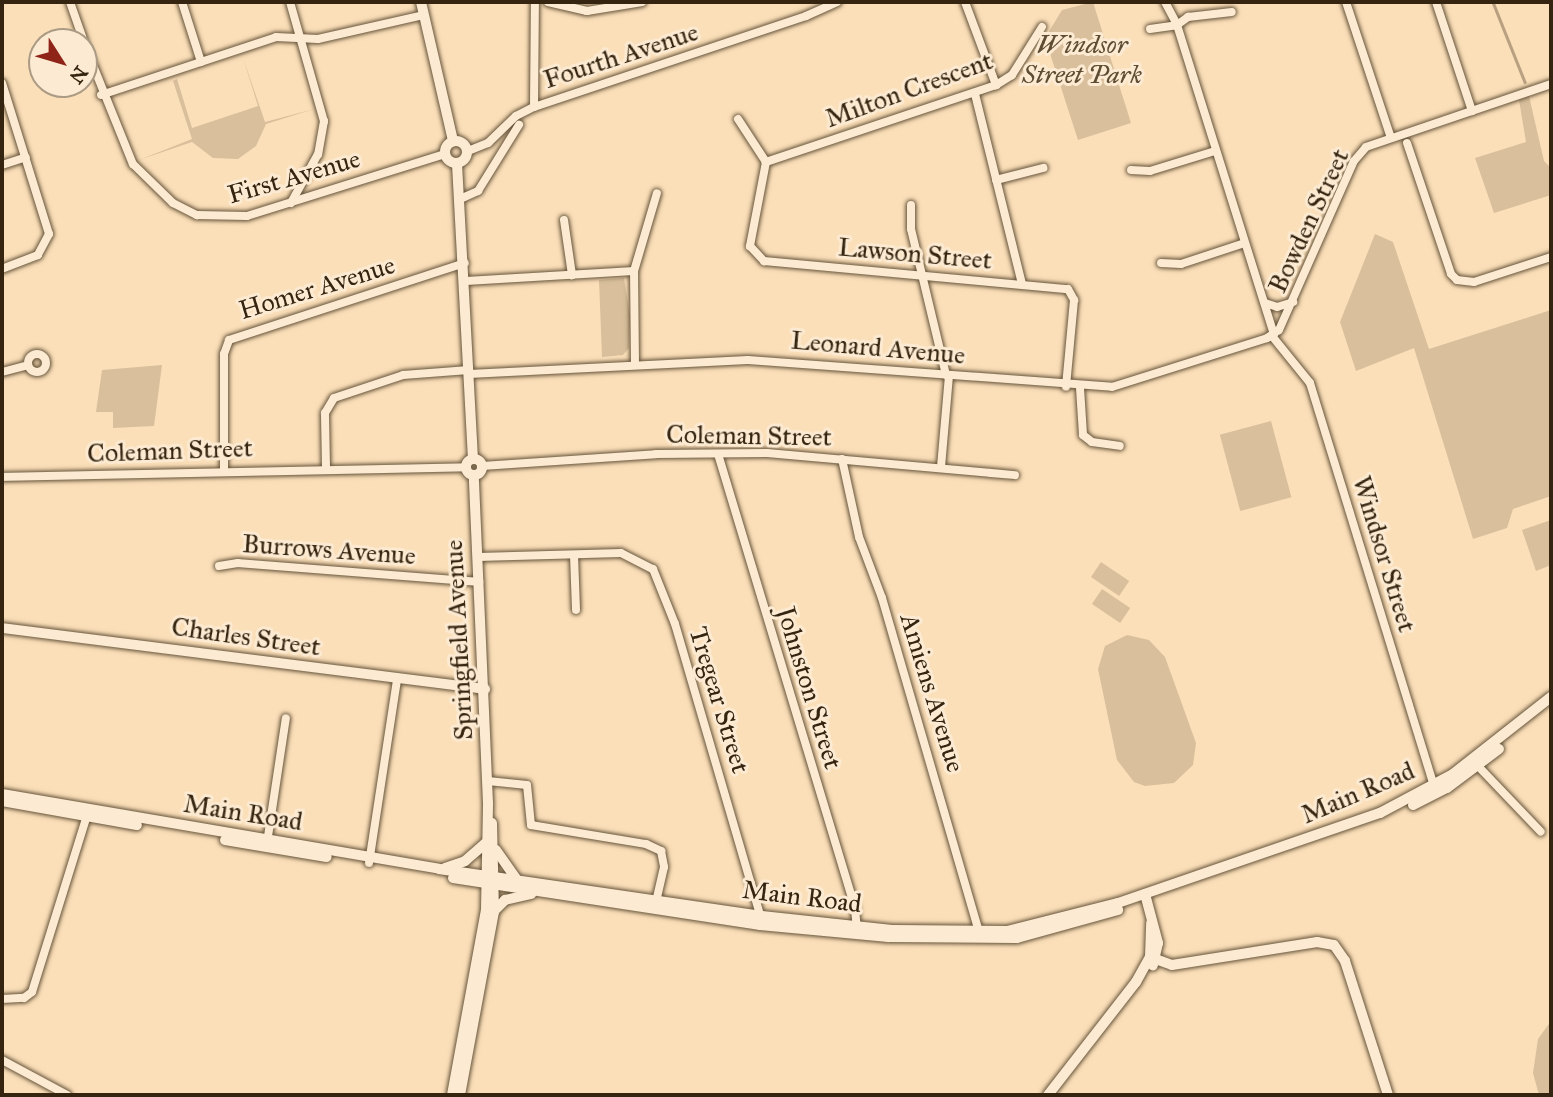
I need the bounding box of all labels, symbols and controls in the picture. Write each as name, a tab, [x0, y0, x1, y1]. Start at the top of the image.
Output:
street label: Fourth Avenue	[540, 16, 702, 96]
north arrow	[28, 28, 98, 98]
park label: Windsor Street Park	[1022, 29, 1142, 90]
street label: Milton Crescent	[821, 45, 997, 135]
text: N	[65, 61, 93, 88]
street label: First Avenue	[224, 143, 364, 211]
street label: Bowden Street	[1262, 144, 1356, 298]
street label: Lawson Street	[837, 232, 993, 276]
street label: Homer Avenue	[235, 249, 399, 327]
street label: Leonard Avenue	[790, 325, 966, 371]
street label: Coleman Street	[666, 419, 832, 453]
street label: Coleman Street	[87, 433, 253, 469]
street label: Windsor Street	[1345, 472, 1423, 636]
street label: Burrows Avenue	[241, 528, 417, 572]
street label: Springfield Avenue	[438, 539, 480, 741]
street label: Johnston Street	[770, 603, 848, 773]
street label: Amiens Avenue	[893, 610, 971, 776]
street label: Charles Street	[169, 611, 323, 663]
street label: Tregear Street	[682, 623, 756, 777]
street label: Main Road	[1297, 755, 1419, 831]
street label: Main Road	[181, 788, 305, 838]
street label: Main Road	[741, 874, 863, 920]

